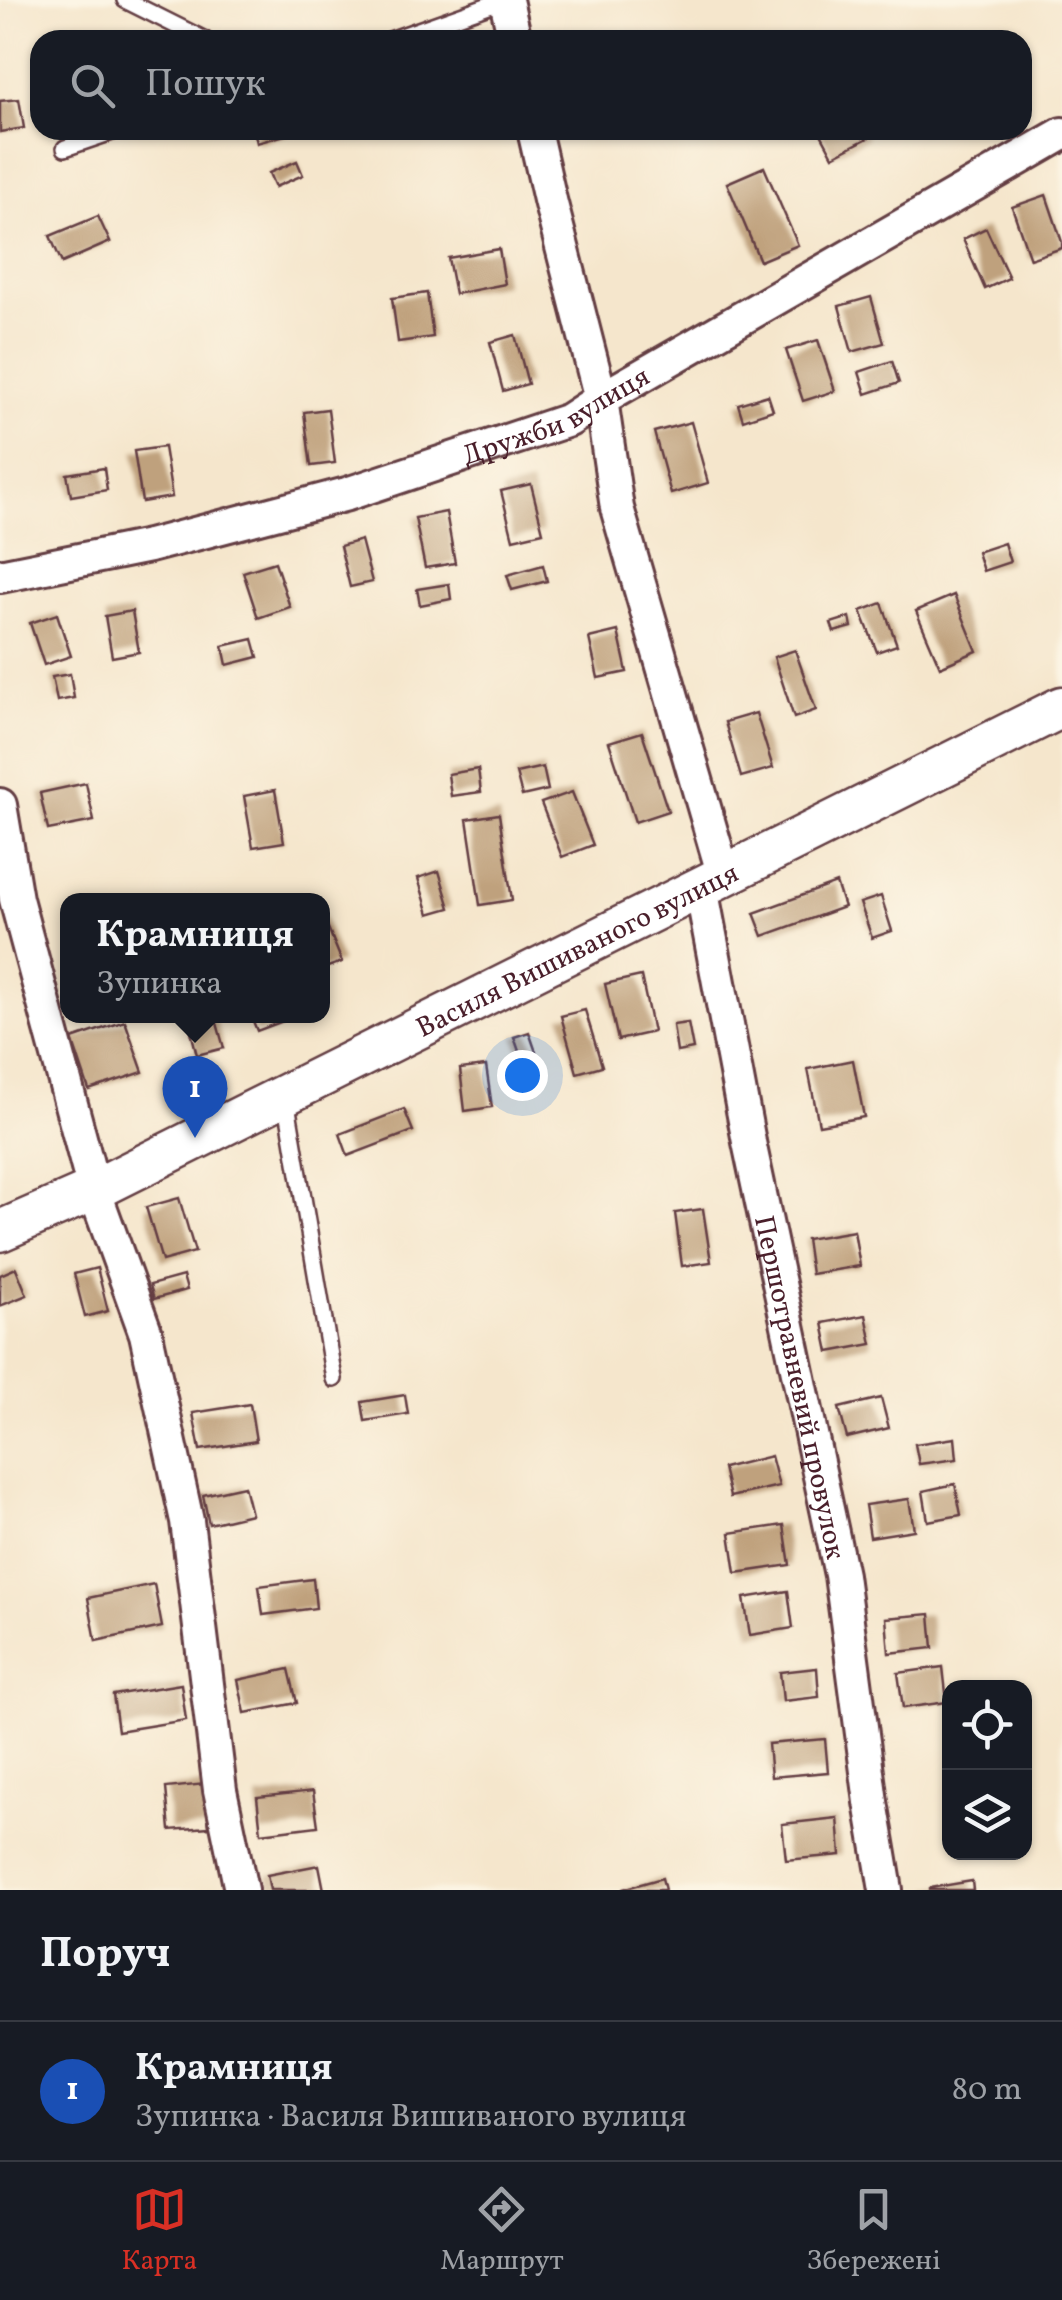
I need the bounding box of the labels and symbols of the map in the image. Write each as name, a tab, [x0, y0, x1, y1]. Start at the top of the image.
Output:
street label: Дружби вулиця	[457, 358, 657, 476]
street label: Василя Вишиваного вулиця	[410, 855, 746, 1048]
your location	[497, 1050, 548, 1101]
pin: 1	[162, 1056, 228, 1138]
street label: Першотравневий провулок	[743, 1212, 854, 1563]

